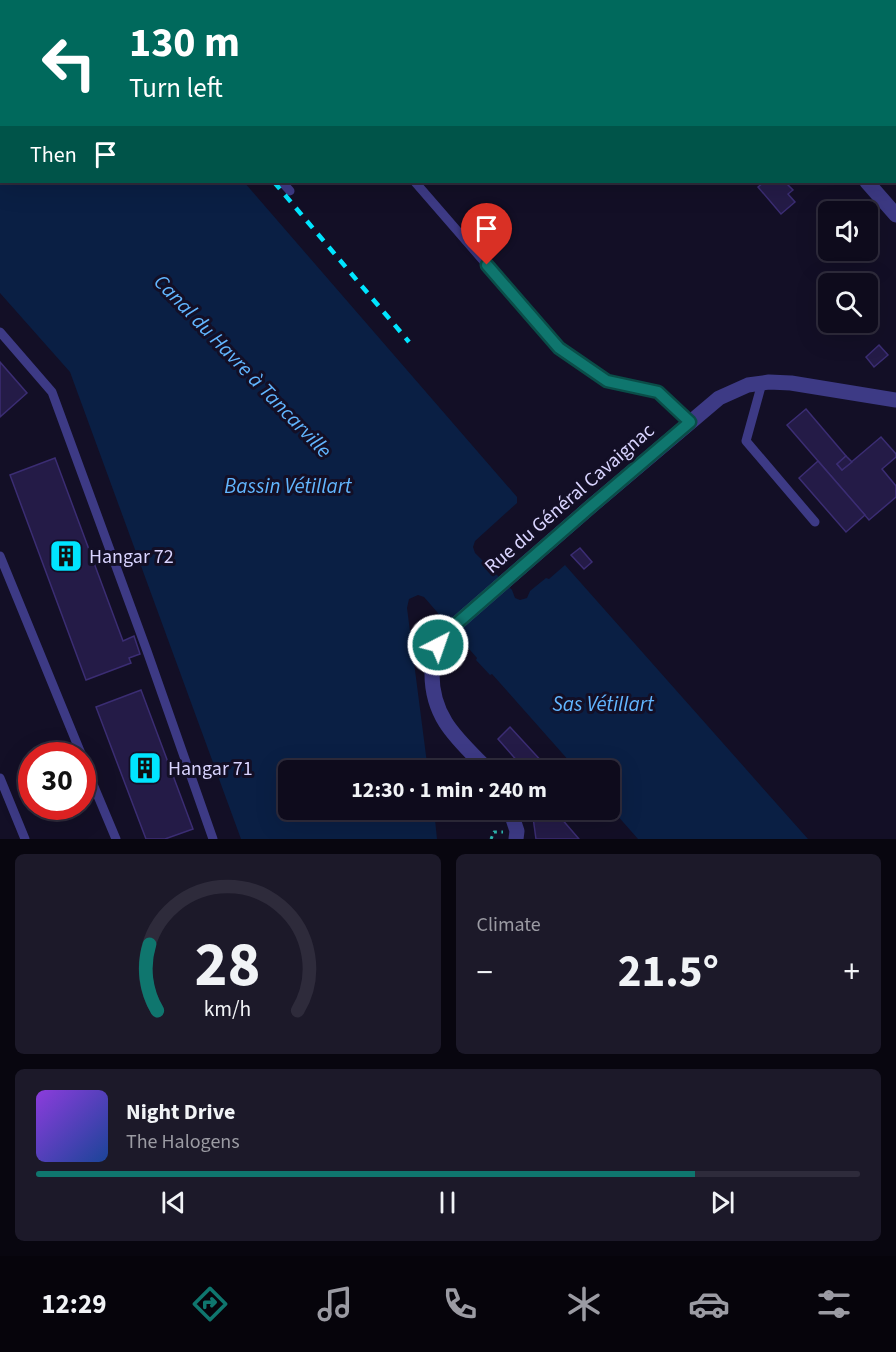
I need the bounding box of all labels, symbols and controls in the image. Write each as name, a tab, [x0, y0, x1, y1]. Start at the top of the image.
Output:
text: 130 m	[129, 13, 240, 73]
icon: left	[30, 24, 108, 102]
text: Turn left	[129, 69, 223, 108]
icon: arrive	[89, 138, 122, 171]
text: Then	[30, 139, 77, 171]
map controls	[818, 201, 878, 333]
button: sound	[818, 201, 878, 261]
pin	[461, 203, 512, 265]
icon: arrive	[470, 212, 503, 245]
water label: Canal du Havre à Tancarville	[147, 267, 339, 465]
button: search	[818, 273, 878, 333]
street label: Rue du Général Cavaignac	[479, 417, 661, 580]
water label: Bassin Vétillart	[224, 471, 353, 501]
building icon: Hangar 72	[48, 538, 84, 574]
place label: Hangar 72	[89, 543, 174, 571]
position arrow	[406, 613, 470, 677]
water label: Sas Vétillart	[552, 689, 655, 719]
speed limit sign: 30	[18, 742, 96, 820]
building icon: Hangar 71	[127, 750, 163, 786]
place label: Hangar 71	[168, 755, 253, 783]
text: 12:30 · 1 min · 240 m	[351, 774, 547, 806]
text: Climate	[477, 911, 541, 939]
text: 28	[195, 921, 261, 1010]
text: 21.5°	[618, 940, 719, 1004]
text: −	[477, 949, 493, 996]
text: +	[844, 949, 860, 996]
text: km/h	[204, 994, 252, 1025]
text: Night Drive	[126, 1096, 235, 1128]
text: The Halogens	[126, 1128, 240, 1156]
icon: previous	[157, 1186, 190, 1219]
icon: pause	[431, 1186, 464, 1219]
icon: next	[706, 1186, 739, 1219]
icon: directions	[189, 1283, 231, 1325]
icon: music	[314, 1283, 356, 1325]
icon: phone	[439, 1283, 481, 1325]
icon: climate	[563, 1283, 605, 1325]
icon: car	[688, 1283, 730, 1325]
icon: filters	[813, 1283, 855, 1325]
text: 12:29	[41, 1285, 106, 1324]

